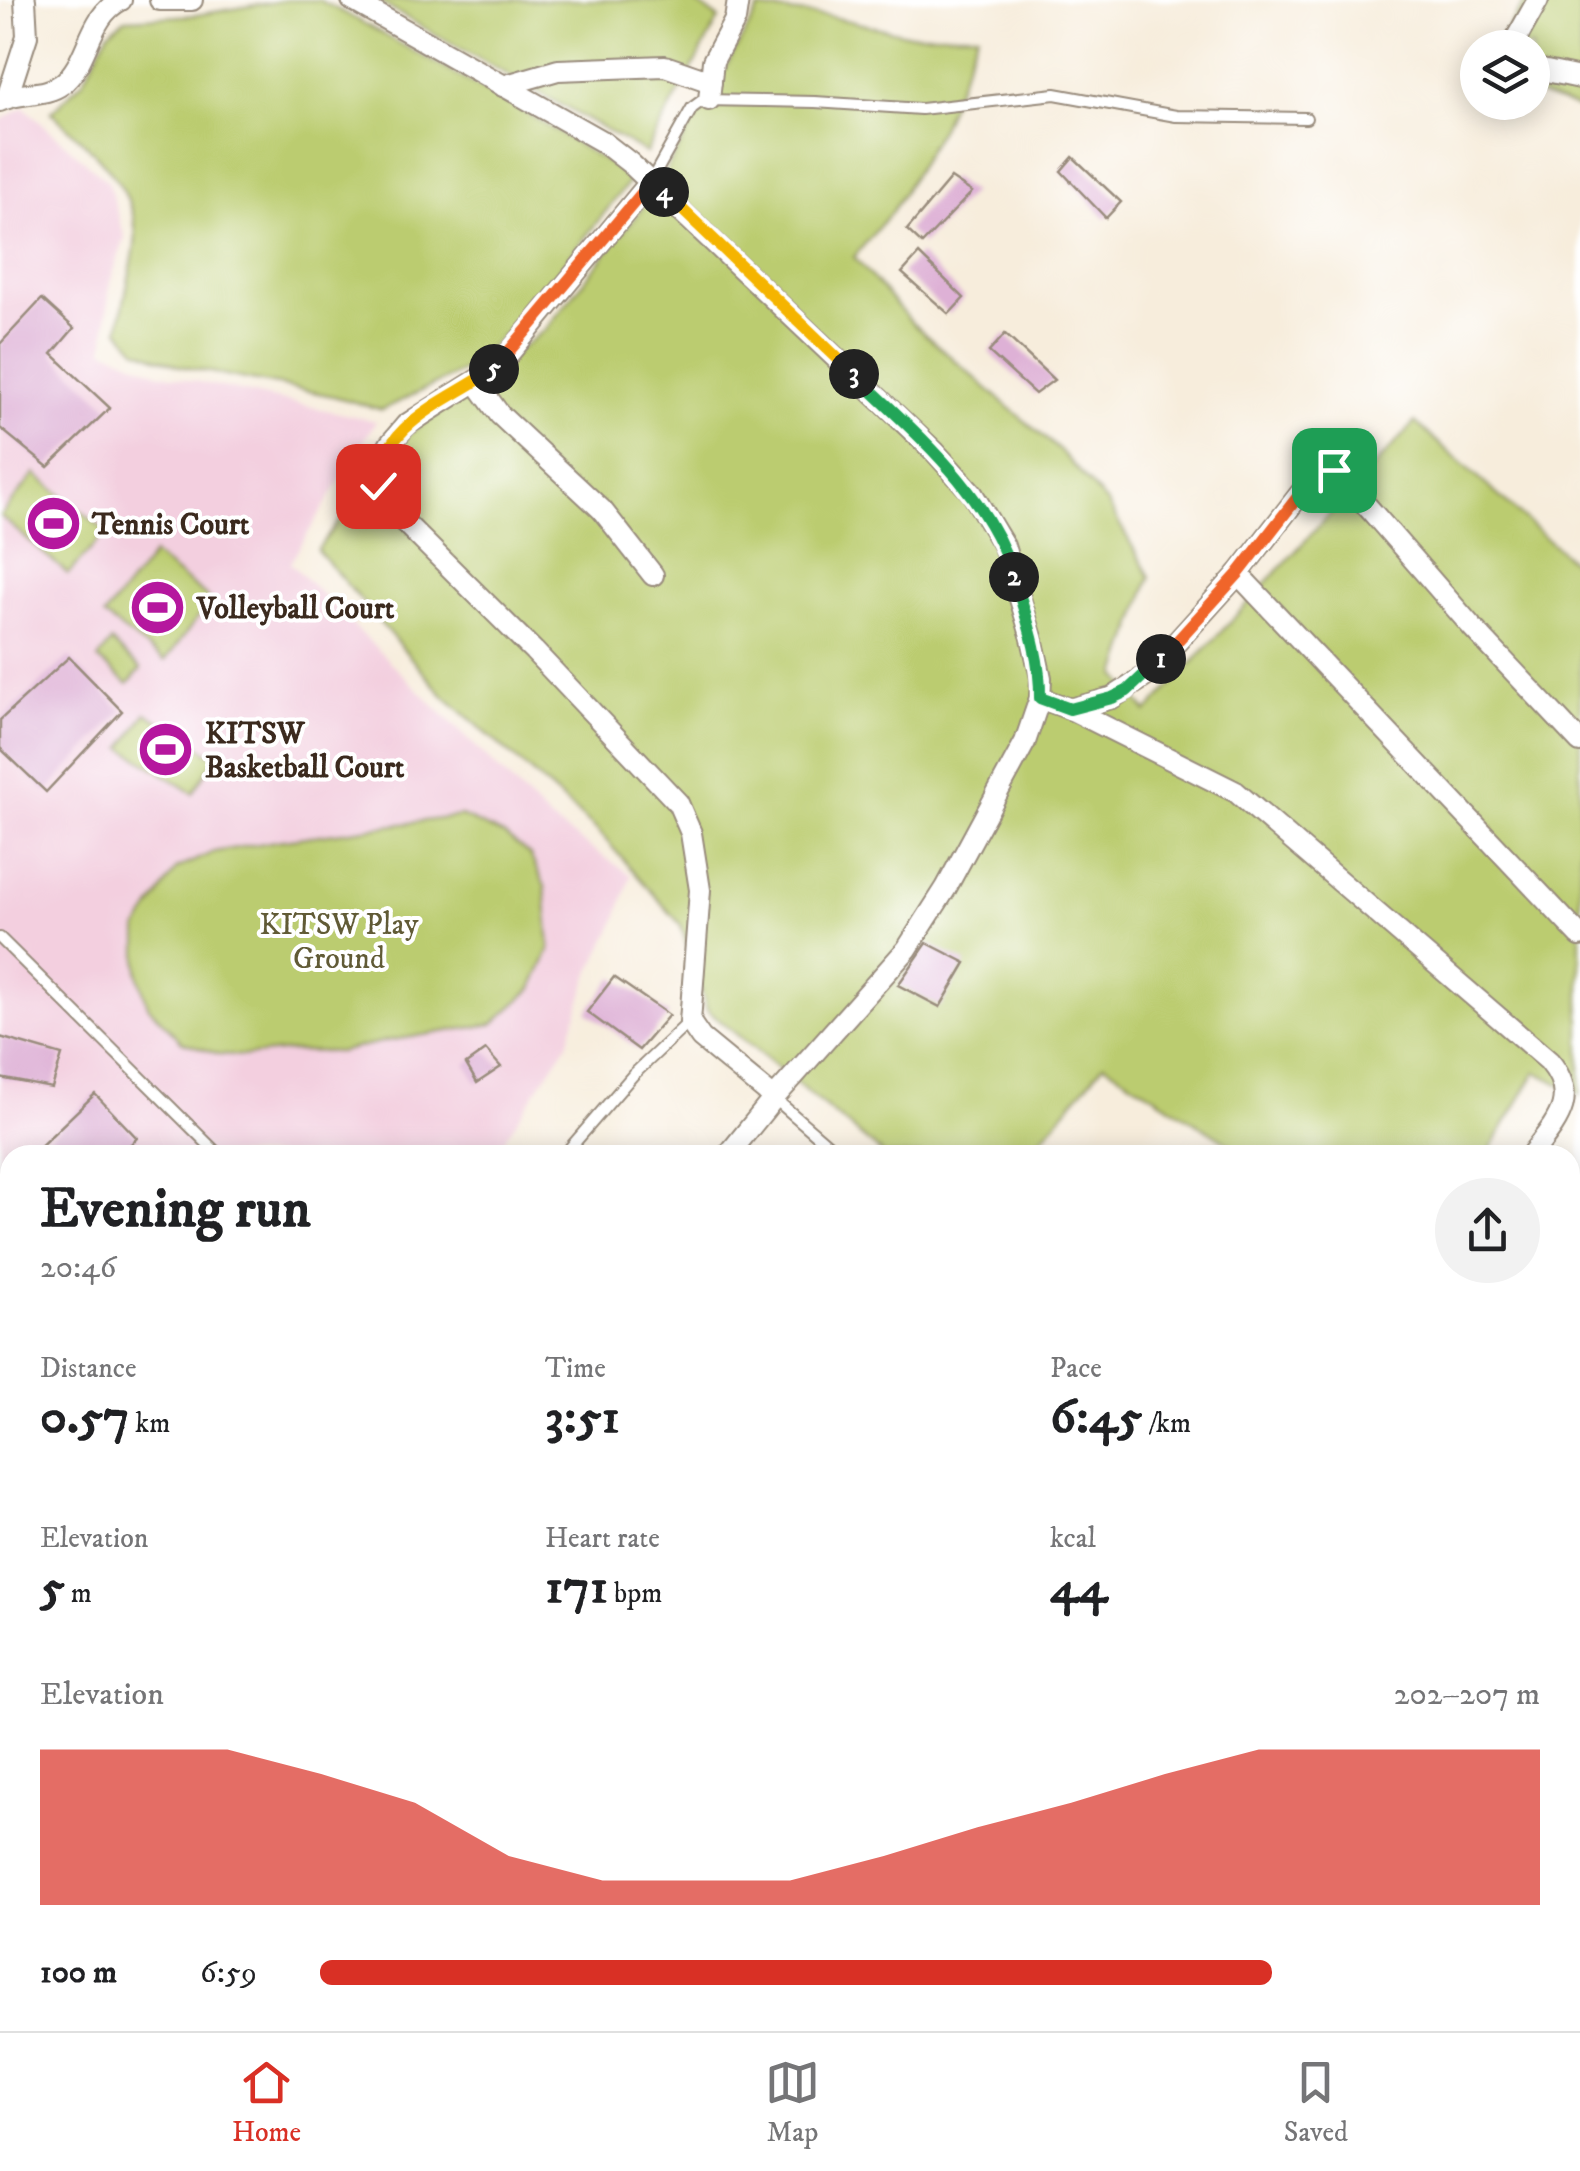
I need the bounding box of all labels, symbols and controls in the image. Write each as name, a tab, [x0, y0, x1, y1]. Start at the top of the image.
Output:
map controls	[1460, 30, 1550, 120]
button: layers	[1460, 30, 1550, 120]
pin: 4	[639, 167, 689, 217]
text: 4	[656, 174, 672, 209]
pin: 5	[469, 344, 519, 394]
pin: 3	[829, 349, 879, 399]
text: 5	[487, 351, 501, 386]
text: 3	[849, 356, 859, 391]
pin	[1292, 428, 1377, 513]
icon: arrive	[1307, 443, 1362, 498]
pin	[336, 444, 421, 529]
icon: check	[351, 459, 406, 514]
sports icon: Tennis Court	[23, 494, 83, 554]
place label: Tennis Court	[91, 507, 250, 544]
pin: 2	[989, 552, 1039, 602]
text: 2	[1007, 559, 1021, 594]
sports icon: Volleyball Court	[128, 578, 188, 638]
place label: Volleyball Court	[196, 591, 395, 628]
pin: 1	[1136, 634, 1186, 684]
text: 1	[1156, 641, 1166, 676]
place label: KITSW Basketball Court	[205, 716, 405, 787]
sports icon: KITSW Basketball Court	[136, 720, 196, 780]
park label: KITSW Play Ground	[260, 907, 419, 978]
text: Evening run	[40, 1176, 311, 1245]
button: share	[1435, 1178, 1540, 1283]
text: 20:46	[40, 1248, 116, 1288]
text: Distance	[40, 1351, 136, 1386]
text: Time	[545, 1351, 606, 1386]
text: Pace	[1050, 1351, 1102, 1386]
text: 0.57	[40, 1386, 129, 1449]
text: 3:51	[545, 1386, 620, 1449]
text: 6:45	[1050, 1386, 1142, 1449]
text: km	[129, 1406, 170, 1441]
text: /km	[1142, 1406, 1191, 1441]
text: Elevation	[40, 1521, 148, 1556]
text: Heart rate	[545, 1521, 660, 1556]
text: kcal	[1050, 1521, 1096, 1556]
text: 5	[40, 1556, 65, 1619]
text: 171	[545, 1556, 608, 1619]
text: 44	[1050, 1556, 1108, 1619]
text: m	[65, 1576, 92, 1611]
text: bpm	[608, 1576, 662, 1611]
text: Elevation	[40, 1675, 164, 1715]
text: 202–207 m	[1394, 1675, 1540, 1715]
text: 100 m	[40, 1953, 117, 1993]
text: 6:59	[200, 1953, 257, 1993]
tab: Home	[232, 2055, 301, 2150]
tab: Map	[765, 2055, 820, 2150]
tab: Saved	[1284, 2055, 1348, 2150]

